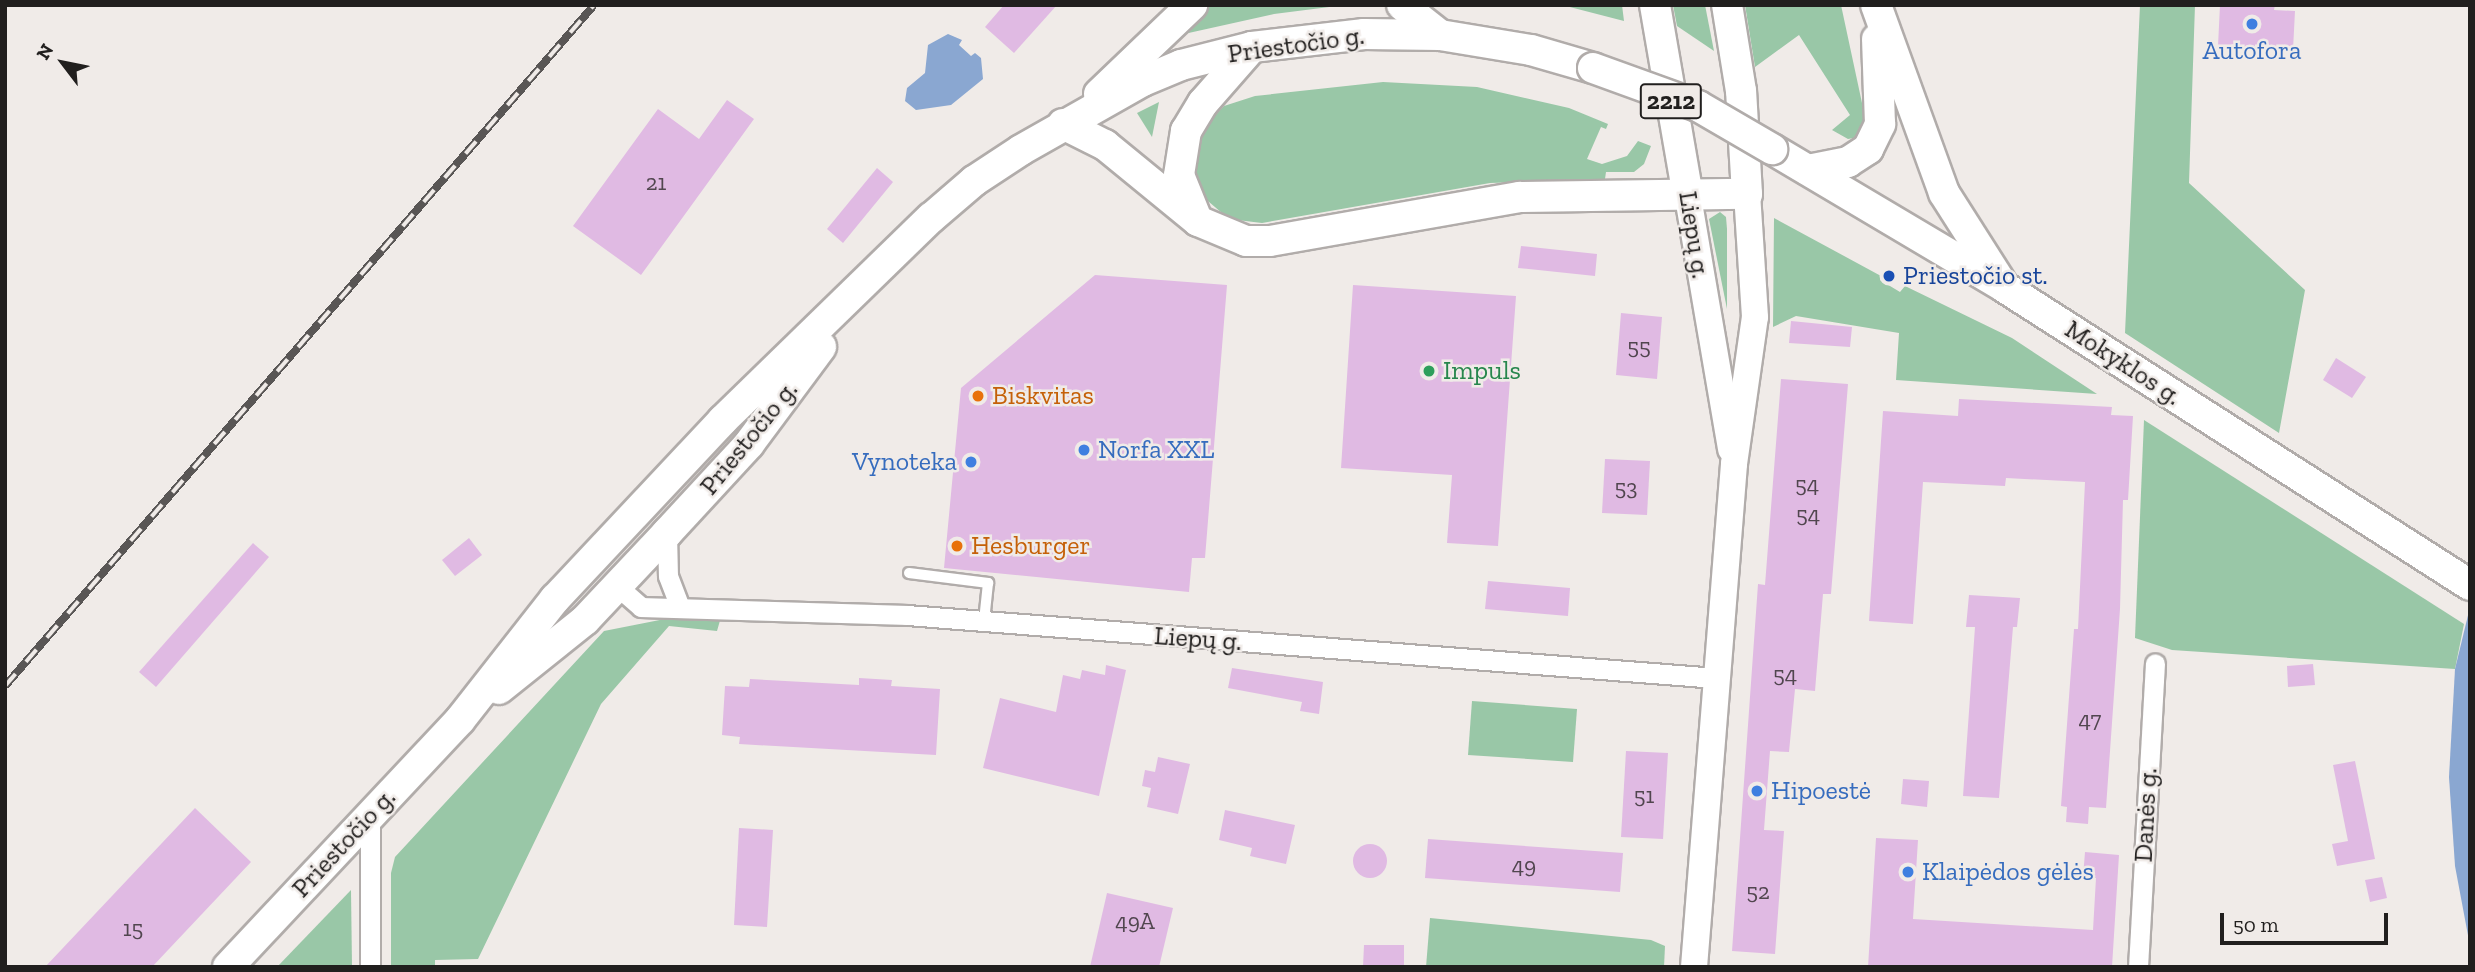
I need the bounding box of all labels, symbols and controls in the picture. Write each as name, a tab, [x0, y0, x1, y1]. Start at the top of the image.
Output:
marker: Autofora	[2244, 16, 2260, 32]
street label: Priestočio g.	[1226, 20, 1366, 70]
north arrow	[28, 28, 98, 98]
place label: Autofora	[2203, 35, 2301, 67]
text: N	[31, 39, 58, 64]
road number: 2212	[1640, 80, 1702, 122]
house number: 21	[646, 168, 666, 196]
street label: Liepų g.	[1672, 189, 1716, 281]
place label: Priestočio st.	[1903, 260, 2048, 292]
marker: Priestočio st.	[1881, 268, 1897, 284]
street label: Mokyklos g.	[2059, 314, 2187, 412]
house number: 55	[1627, 332, 1651, 360]
place label: Impuls	[1443, 355, 1521, 387]
marker: Impuls	[1421, 363, 1437, 379]
street label: Priestočio g.	[694, 375, 804, 501]
place label: Biskvitas	[992, 380, 1094, 412]
marker: Biskvitas	[970, 388, 986, 404]
place label: Norfa XXL	[1098, 434, 1215, 466]
marker: Norfa XXL	[1076, 442, 1092, 458]
place label: Vynoteka	[852, 446, 957, 478]
marker: Vynoteka	[963, 454, 979, 470]
house number: 54	[1795, 470, 1819, 498]
house number: 53	[1614, 473, 1638, 501]
house number: 54	[1796, 500, 1820, 528]
place label: Hesburger	[971, 530, 1090, 562]
marker: Hesburger	[949, 538, 965, 554]
street label: Liepų g.	[1153, 620, 1243, 658]
house number: 54	[1773, 660, 1797, 688]
house number: 47	[2079, 705, 2101, 733]
street label: Danės g.	[2128, 767, 2164, 863]
place label: Hipoestė	[1771, 775, 1871, 807]
house number: 51	[1634, 781, 1654, 809]
street label: Priestočio g.	[286, 782, 402, 904]
marker: Hipoestė	[1749, 783, 1765, 799]
house number: 49	[1512, 851, 1536, 879]
place label: Klaipėdos gėlės	[1922, 856, 2094, 888]
marker: Klaipėdos gėlės	[1900, 864, 1916, 880]
house number: 52	[1746, 877, 1770, 905]
scale bar	[2223, 898, 2391, 942]
house number: 49A	[1115, 907, 1155, 935]
text: 50 m	[2233, 912, 2279, 937]
house number: 15	[123, 914, 143, 942]

